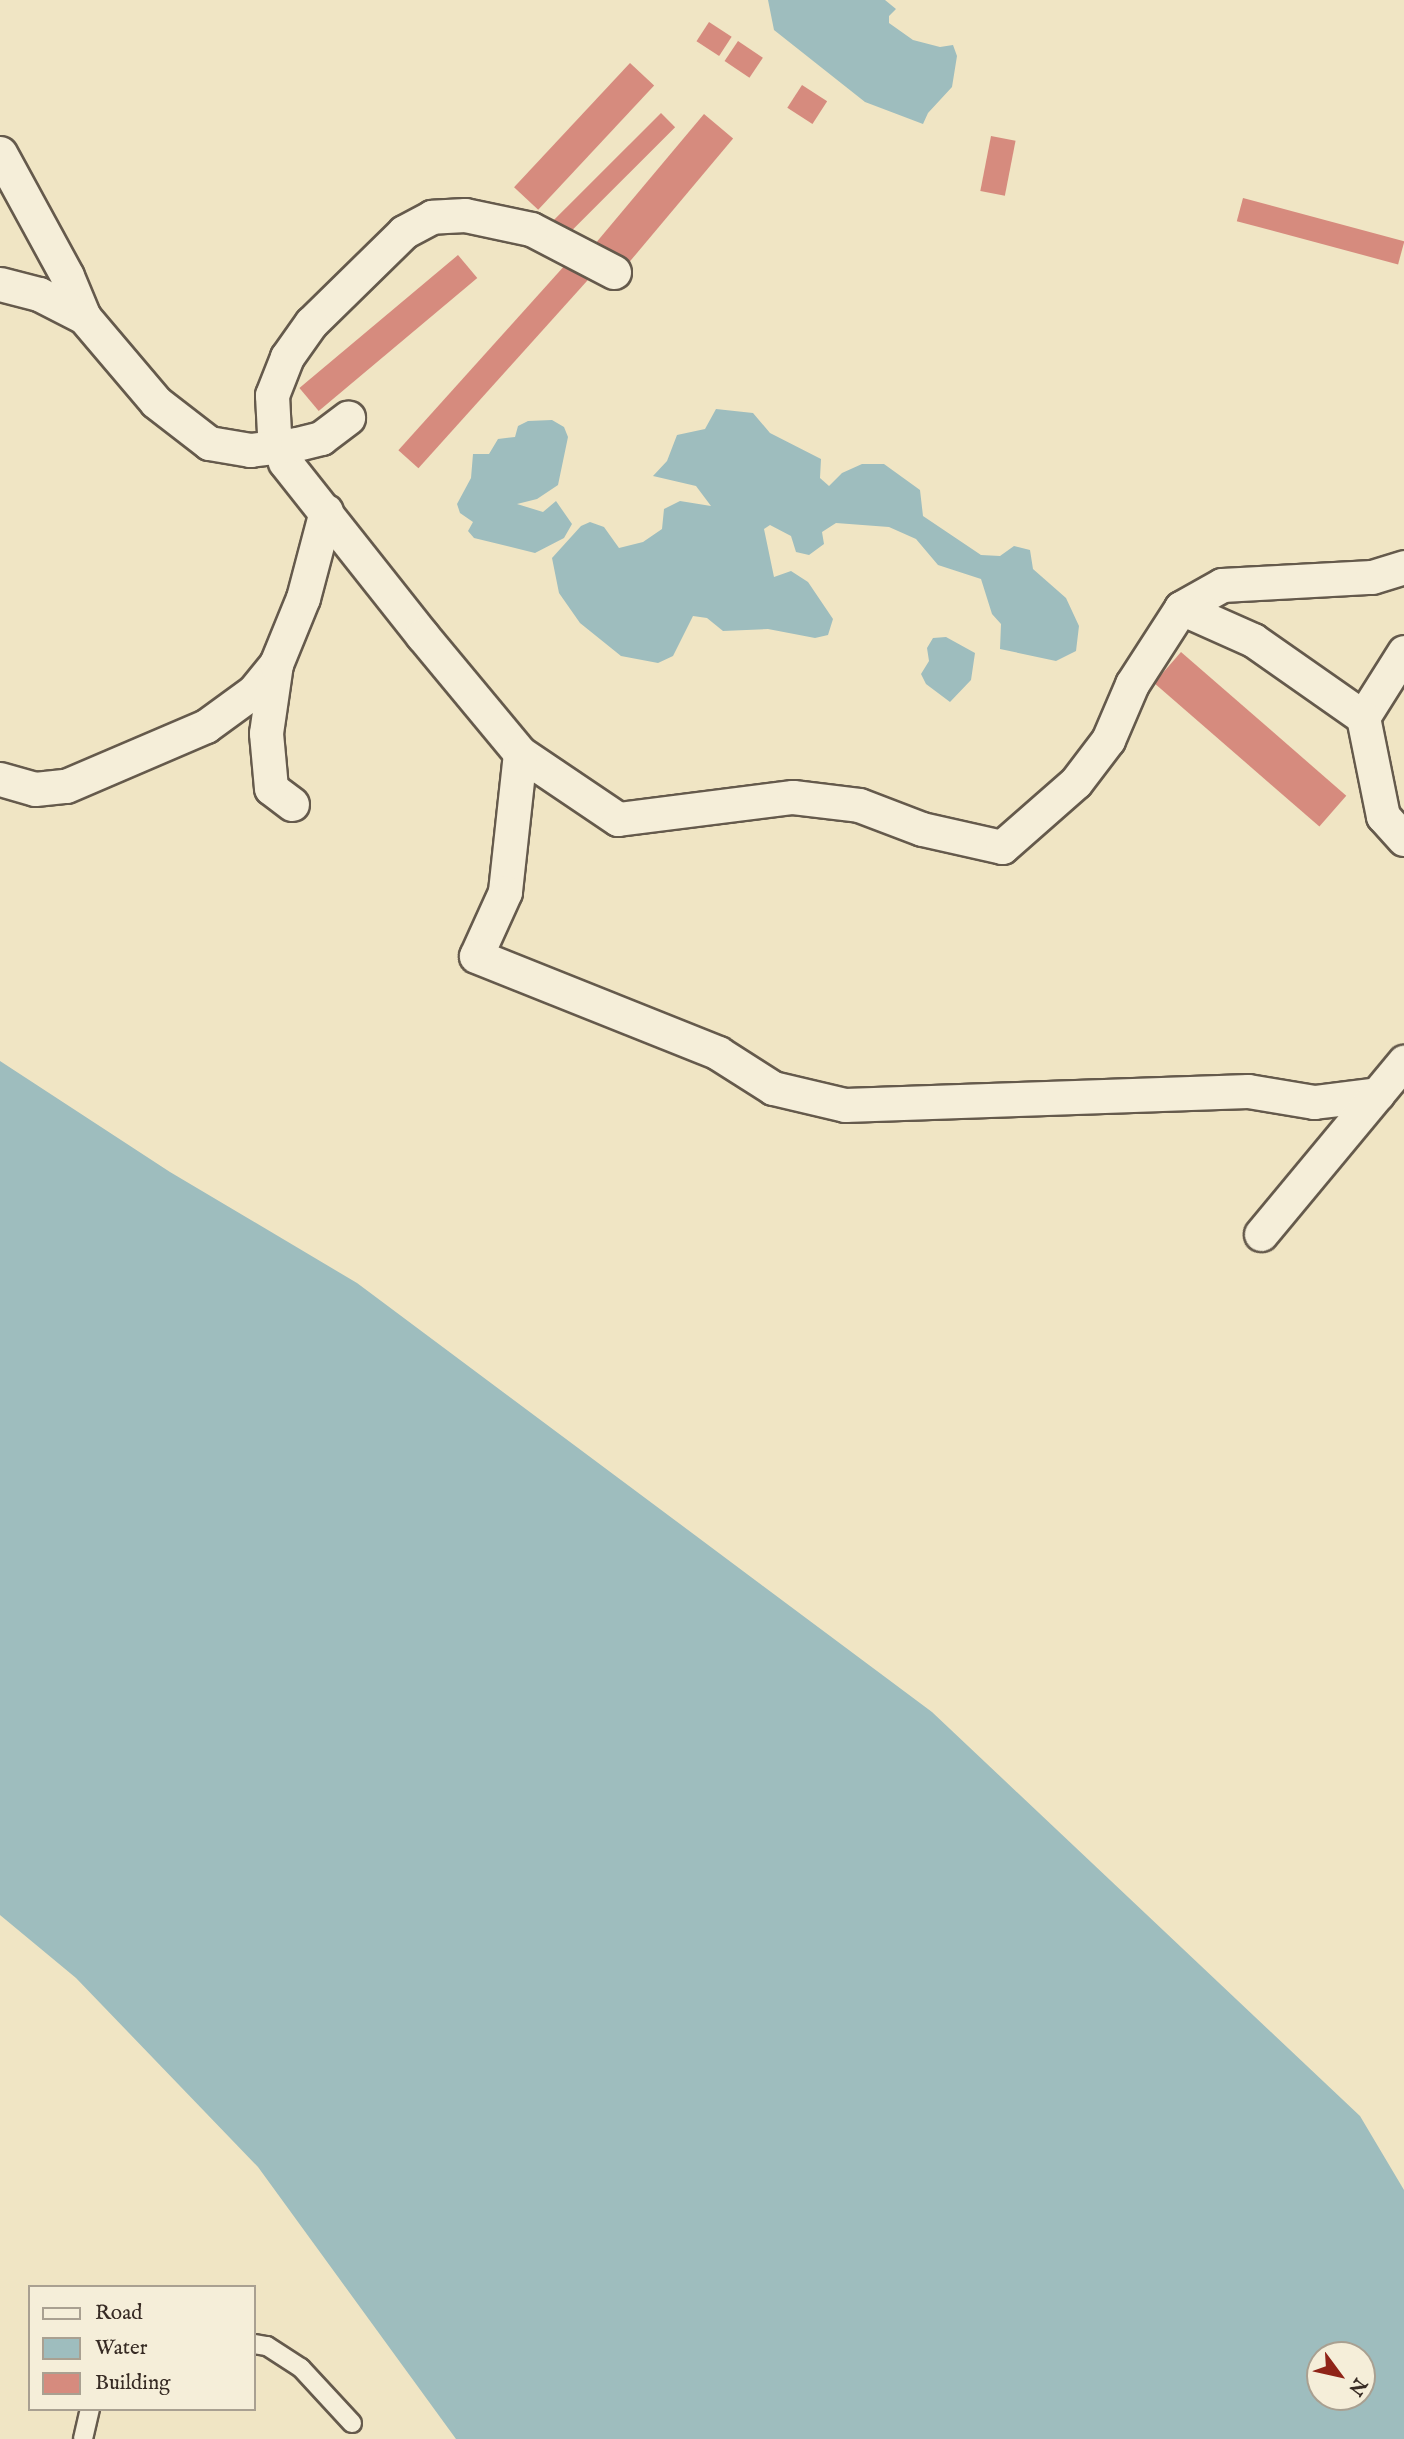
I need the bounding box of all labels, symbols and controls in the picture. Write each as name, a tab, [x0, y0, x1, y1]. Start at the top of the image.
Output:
legend	[28, 2285, 256, 2411]
text: Road	[95, 2300, 142, 2327]
text: Water	[95, 2335, 147, 2362]
north arrow	[1306, 2341, 1376, 2411]
text: Building	[95, 2370, 170, 2397]
text: N	[1342, 2373, 1371, 2400]

